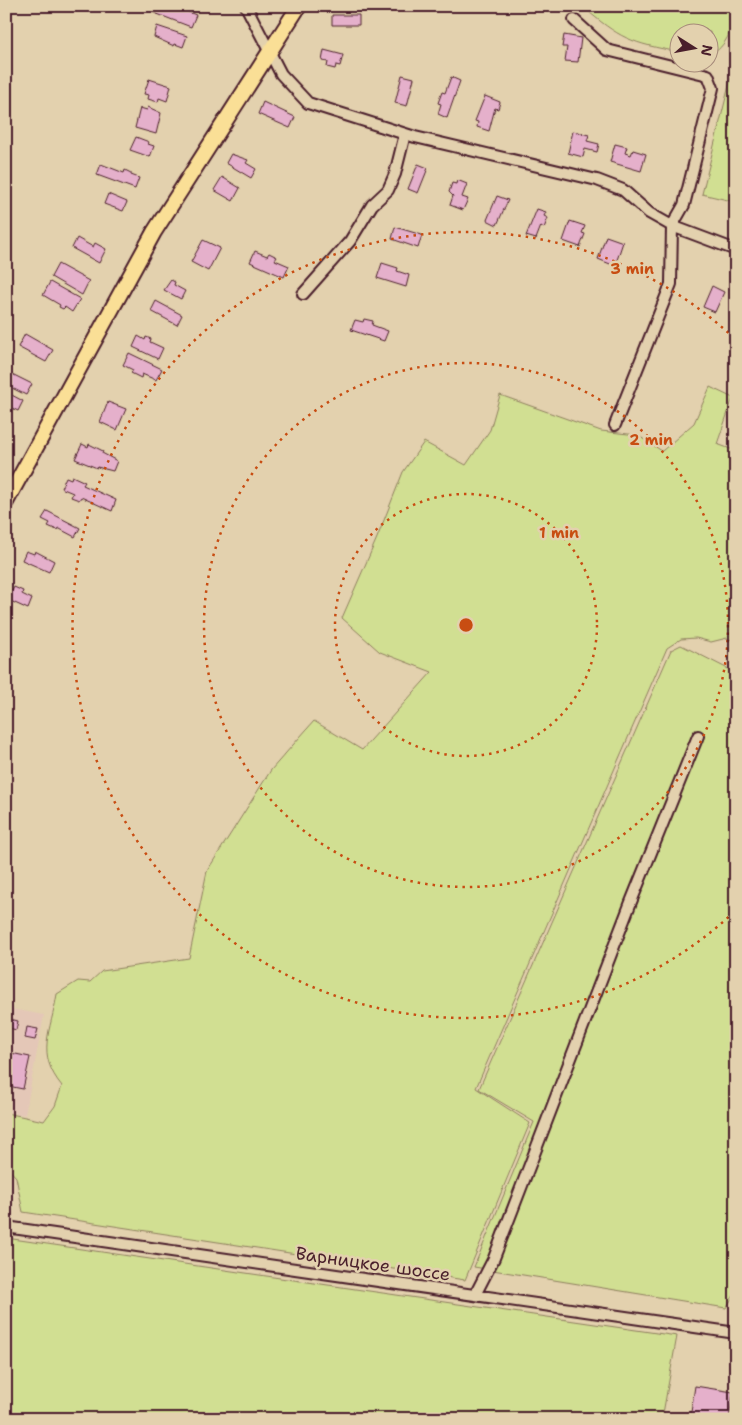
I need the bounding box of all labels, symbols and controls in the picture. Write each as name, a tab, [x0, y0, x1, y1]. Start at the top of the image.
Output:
north arrow	[670, 22, 720, 72]
text: N	[697, 43, 717, 58]
text: 3 min	[610, 259, 654, 279]
text: 2 min	[629, 430, 673, 450]
text: 1 min	[539, 523, 579, 543]
centre of rings	[457, 616, 475, 634]
street label: Варницкое шоссе	[294, 1241, 452, 1287]

